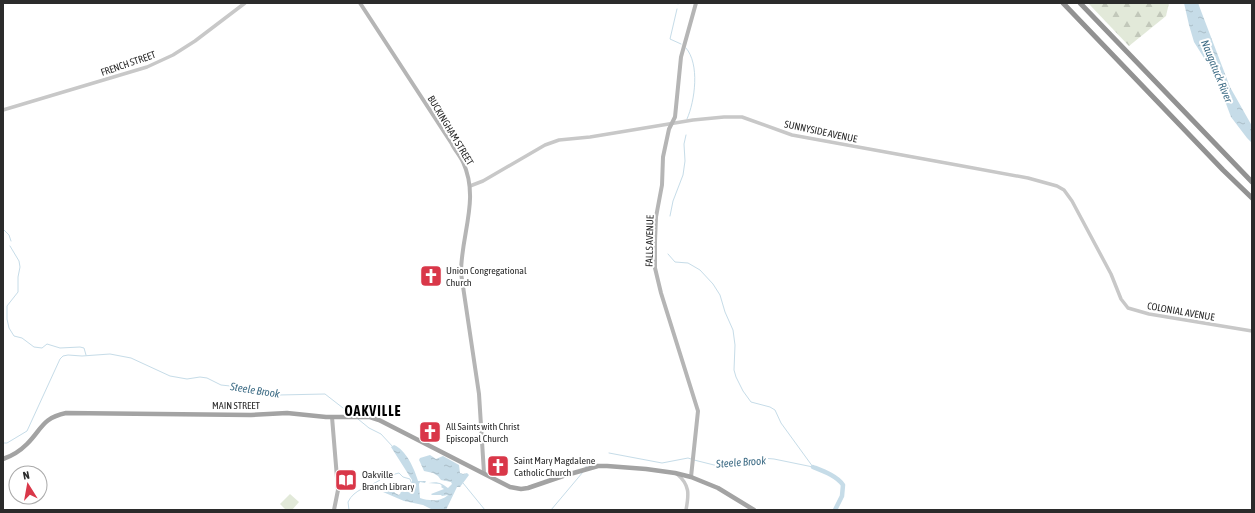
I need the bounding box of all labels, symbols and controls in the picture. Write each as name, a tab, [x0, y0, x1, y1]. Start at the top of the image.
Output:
water label: Naugatuck River	[1199, 38, 1235, 105]
street label: FRENCH STREET	[99, 49, 158, 78]
street label: BUCKINGHAM STREET	[425, 94, 476, 167]
street label: SUNNYSIDE AVENUE	[783, 118, 859, 145]
street label: FALLS AVENUE	[644, 214, 655, 267]
church icon: Union Congregational Church	[418, 263, 444, 289]
place label: Union Congregational Church	[446, 265, 527, 288]
street label: COLONIAL AVENUE	[1146, 300, 1216, 323]
water label: Steele Brook	[228, 380, 281, 400]
street label: MAIN STREET	[212, 400, 261, 411]
district label: OAKVILLE	[344, 403, 402, 419]
church icon: All Saints with Christ Episcopal Church	[417, 419, 443, 445]
place label: All Saints with Christ Episcopal Church	[446, 421, 520, 444]
church icon: Saint Mary Magdalene Catholic Church	[485, 453, 511, 479]
water label: Steele Brook	[715, 454, 767, 470]
place label: Saint Mary Magdalene Catholic Church	[514, 455, 596, 478]
north arrow	[8, 465, 48, 505]
library icon: Oakville Branch Library	[333, 467, 359, 493]
text: N	[22, 469, 30, 482]
place label: Oakville Branch Library	[362, 469, 414, 492]

